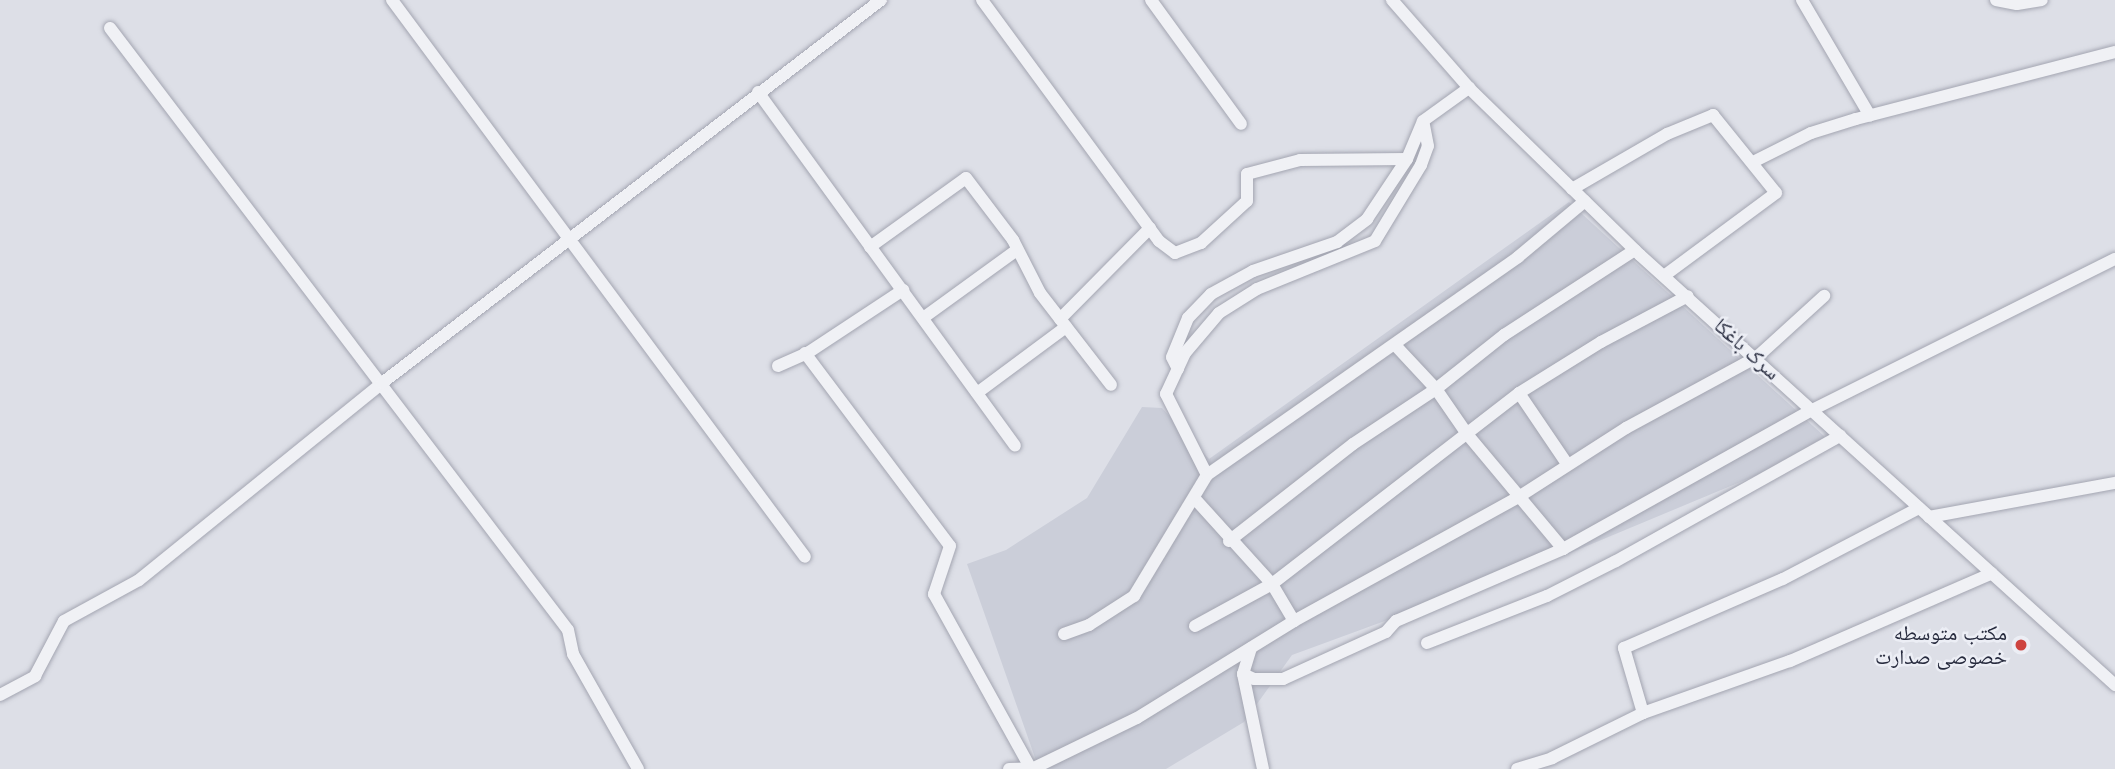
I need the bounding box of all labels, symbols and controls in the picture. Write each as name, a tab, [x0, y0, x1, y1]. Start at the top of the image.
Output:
street label: سرک باغکا	[1709, 313, 1785, 385]
place label: مکتب متوسطه خصوصی صدارت	[1875, 620, 2007, 670]
marker: مکتب متوسطه خصوصی صدارت	[2013, 637, 2029, 653]

